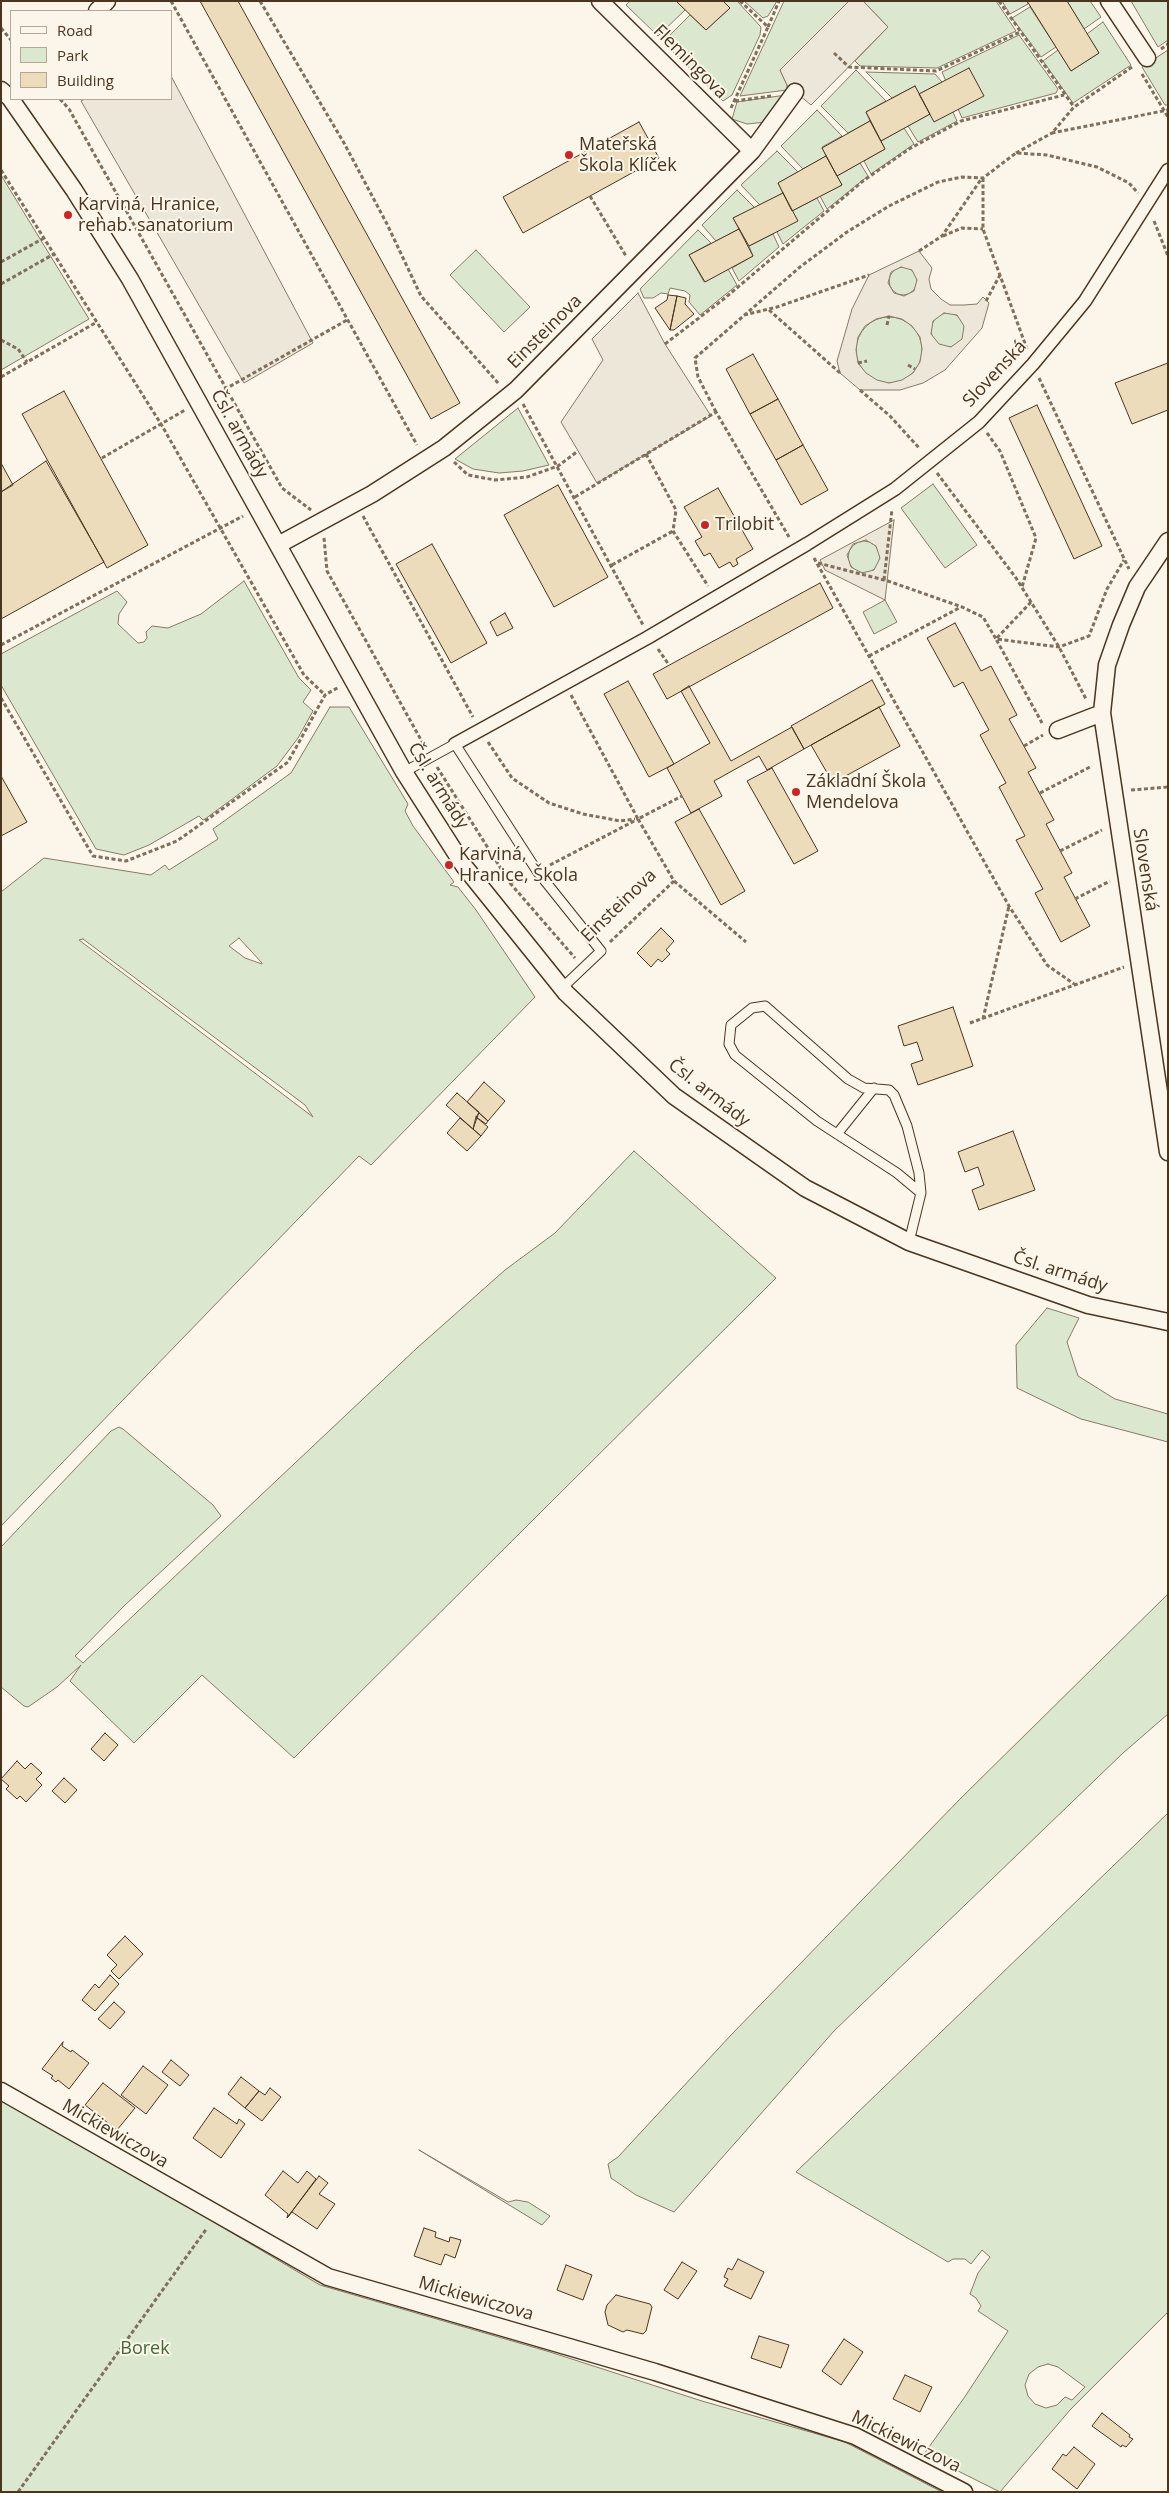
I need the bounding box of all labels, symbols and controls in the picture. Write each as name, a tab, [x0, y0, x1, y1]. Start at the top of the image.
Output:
legend	[10, 10, 172, 100]
text: Road	[57, 20, 93, 40]
street label: Flemingova	[648, 20, 732, 104]
text: Park	[57, 45, 88, 65]
text: Building	[57, 70, 114, 90]
place label: Mateřská Škola Klíček	[579, 134, 677, 176]
marker: Mateřská Škola Klíček	[563, 149, 575, 161]
place label: Karviná, Hranice, rehab. sanatorium	[78, 194, 233, 236]
marker: Karviná, Hranice, rehab. sanatorium	[62, 209, 74, 221]
street label: Einsteinova	[503, 290, 587, 374]
street label: Slovenská	[959, 336, 1031, 412]
street label: Čsl. armády	[206, 386, 272, 482]
place label: Trilobit	[715, 514, 774, 536]
marker: Trilobit	[699, 519, 711, 531]
street label: Čsl. armády	[403, 739, 473, 833]
place label: Základní Škola Mendelova	[806, 771, 926, 814]
marker: Základní Škola Mendelova	[790, 786, 802, 798]
street label: Slovenská	[1128, 827, 1162, 913]
place label: Karviná, Hranice, Škola	[459, 844, 578, 886]
marker: Karviná, Hranice, Škola	[443, 859, 455, 871]
street label: Einsteinova	[577, 865, 661, 947]
street label: Čsl. armády	[664, 1054, 754, 1132]
street label: Čsl. armády	[1010, 1247, 1110, 1297]
street label: Mickiewiczova	[58, 2095, 172, 2173]
street label: Mickiewiczova	[416, 2272, 536, 2326]
park label: Borek	[120, 2338, 170, 2360]
street label: Mickiewiczova	[848, 2406, 964, 2478]

